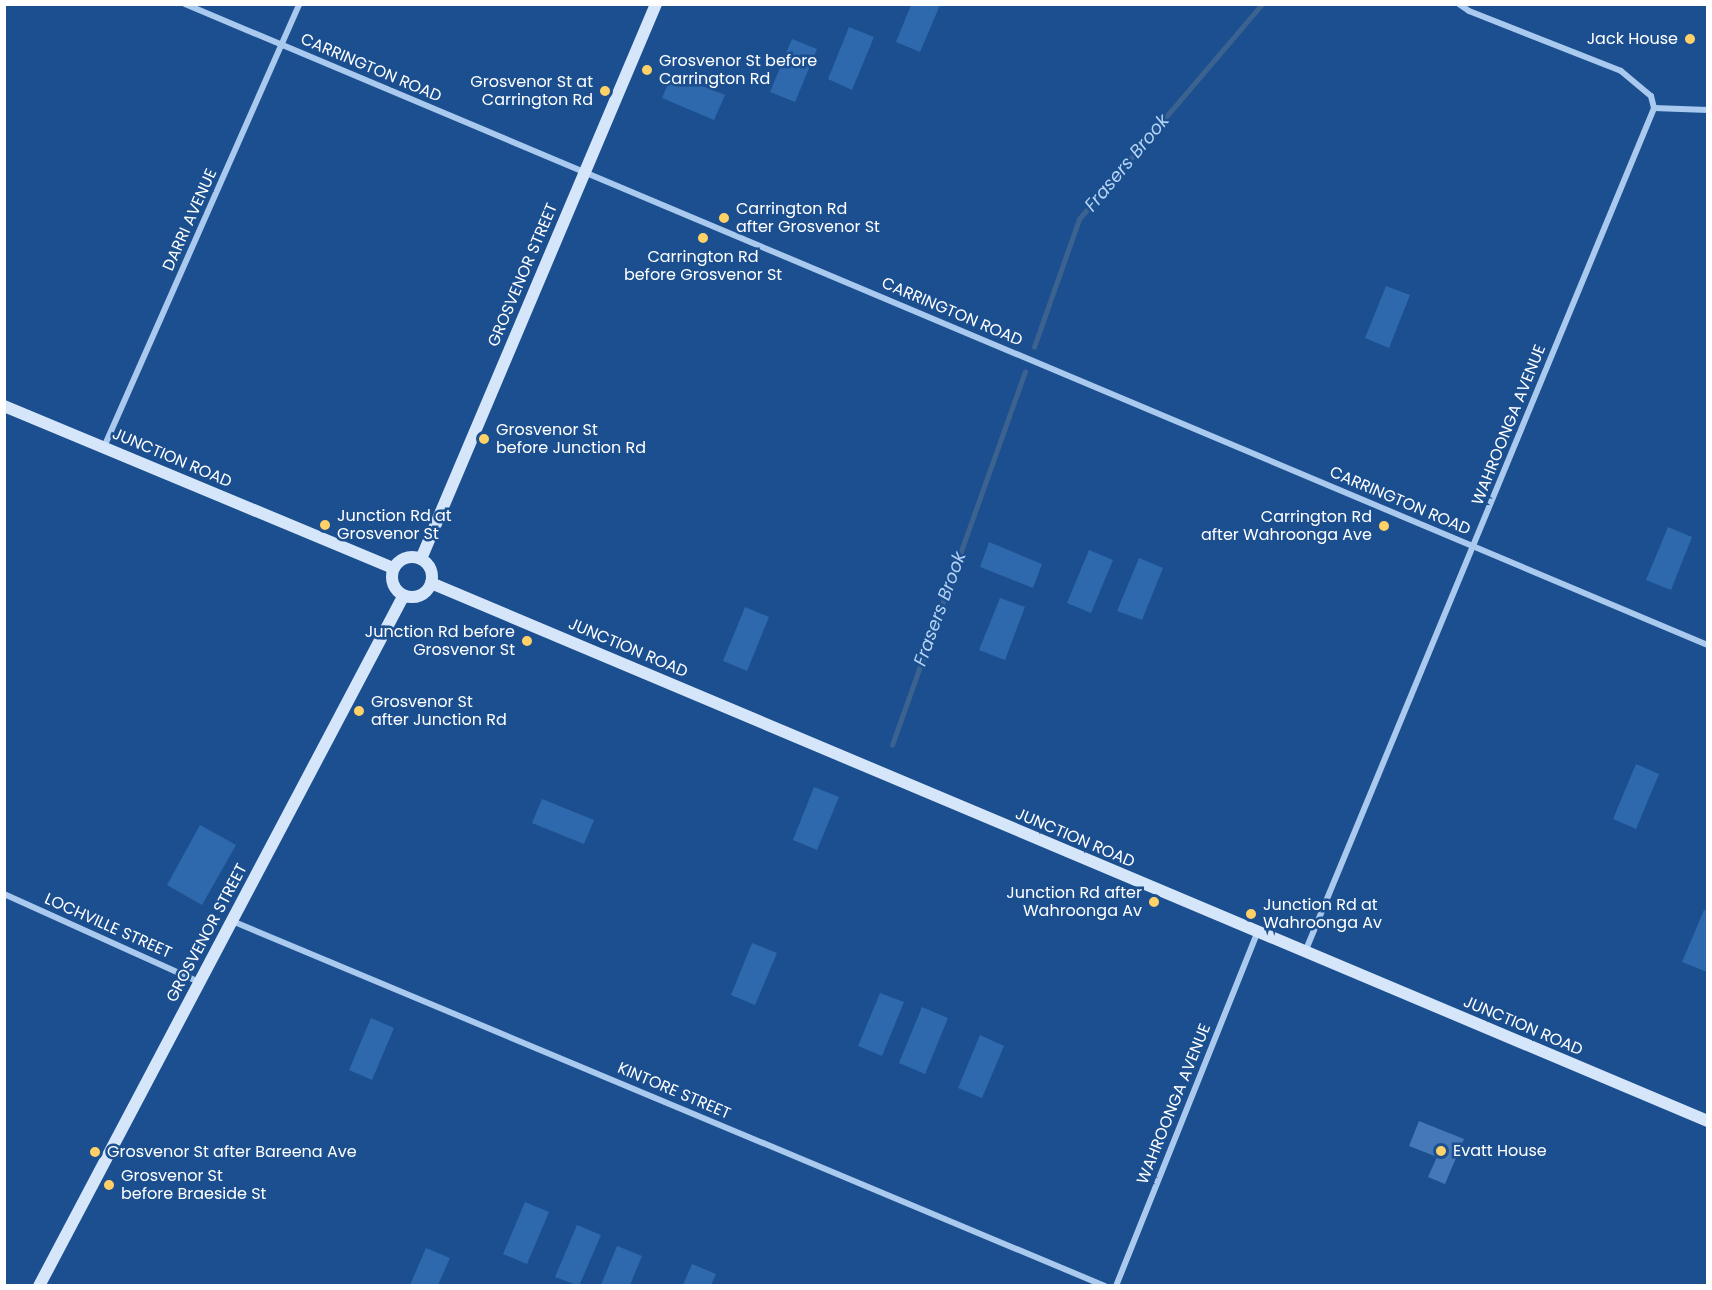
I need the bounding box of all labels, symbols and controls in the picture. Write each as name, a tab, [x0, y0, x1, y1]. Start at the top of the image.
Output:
place label: Jack House	[1587, 29, 1678, 49]
street label: CARRINGTON ROAD	[298, 30, 444, 106]
marker: Jack House	[1683, 32, 1697, 46]
place label: Grosvenor St before Carrington Rd	[659, 51, 817, 89]
marker: Grosvenor St before Carrington Rd	[640, 63, 654, 77]
place label: Grosvenor St at Carrington Rd	[470, 72, 593, 110]
marker: Grosvenor St at Carrington Rd	[598, 84, 612, 98]
water label: Frasers Brook	[1080, 110, 1174, 216]
street label: DARRI AVENUE	[159, 166, 221, 274]
place label: Carrington Rd after Grosvenor St	[736, 199, 880, 237]
street label: GROSVENOR STREET	[484, 200, 562, 350]
marker: Carrington Rd after Grosvenor St	[717, 211, 731, 225]
marker: Carrington Rd before Grosvenor St	[696, 231, 710, 245]
place label: Carrington Rd before Grosvenor St	[624, 247, 782, 285]
street label: CARRINGTON ROAD	[879, 274, 1025, 350]
street label: WAHROONGA AVENUE	[1468, 342, 1550, 508]
place label: Grosvenor St before Junction Rd	[496, 420, 646, 458]
street label: JUNCTION ROAD	[109, 424, 235, 492]
marker: Grosvenor St before Junction Rd	[477, 432, 491, 446]
street label: CARRINGTON ROAD	[1327, 463, 1473, 539]
place label: Junction Rd at Grosvenor St	[337, 506, 452, 544]
place label: Carrington Rd after Wahroonga Ave	[1201, 507, 1372, 545]
marker: Junction Rd at Grosvenor St	[318, 518, 332, 532]
marker: Carrington Rd after Wahroonga Ave	[1377, 519, 1391, 533]
water label: Frasers Brook	[909, 549, 971, 669]
street label: JUNCTION ROAD	[565, 614, 691, 682]
place label: Junction Rd before Grosvenor St	[365, 622, 515, 660]
marker: Junction Rd before Grosvenor St	[520, 634, 534, 648]
place label: Grosvenor St after Junction Rd	[371, 692, 507, 730]
marker: Grosvenor St after Junction Rd	[352, 704, 366, 718]
street label: JUNCTION ROAD	[1012, 804, 1138, 872]
street label: GROSVENOR STREET	[162, 861, 252, 1005]
place label: Junction Rd after Wahroonga Av	[1006, 883, 1142, 921]
street label: LOCHVILLE STREET	[42, 889, 174, 963]
marker: Junction Rd after Wahroonga Av	[1147, 895, 1161, 909]
place label: Junction Rd at Wahroonga Av	[1263, 895, 1382, 933]
marker: Junction Rd at Wahroonga Av	[1244, 907, 1258, 921]
street label: JUNCTION ROAD	[1460, 992, 1586, 1060]
street label: WAHROONGA AVENUE	[1133, 1021, 1215, 1187]
street label: KINTORE STREET	[615, 1059, 733, 1123]
place label: Evatt House	[1453, 1141, 1547, 1161]
place label: Grosvenor St after Bareena Ave	[107, 1142, 357, 1162]
marker: Evatt House	[1434, 1144, 1448, 1158]
marker: Grosvenor St after Bareena Ave	[88, 1145, 102, 1159]
place label: Grosvenor St before Braeside St	[121, 1166, 266, 1204]
marker: Grosvenor St before Braeside St	[102, 1178, 116, 1192]

